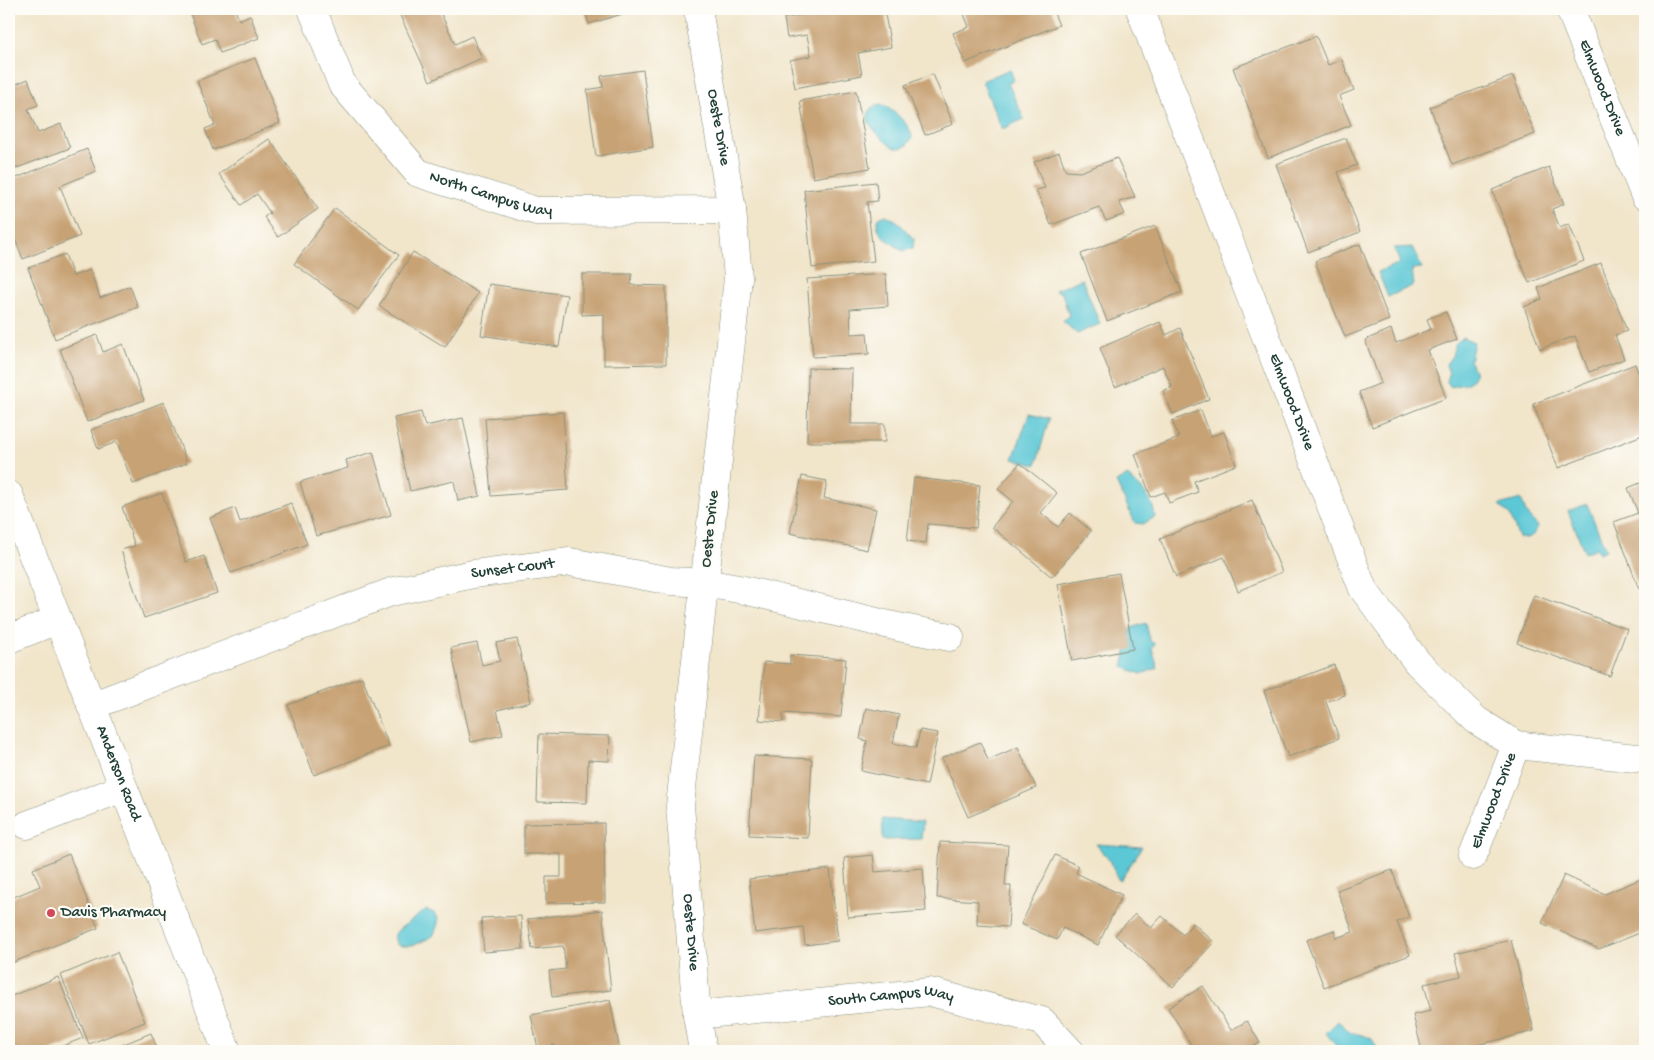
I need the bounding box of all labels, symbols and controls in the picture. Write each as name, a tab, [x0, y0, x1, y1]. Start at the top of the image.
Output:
street label: Elmwood Drive	[1574, 37, 1630, 139]
street label: Oeste Drive	[702, 88, 734, 168]
street label: North Campus Way	[427, 168, 552, 221]
street label: Elmwood Drive	[1264, 351, 1319, 454]
street label: Oeste Drive	[698, 489, 725, 568]
street label: Sunset Court	[470, 554, 557, 584]
street label: Anderson Road	[91, 723, 146, 825]
street label: Elmwood Drive	[1467, 749, 1522, 852]
street label: Oeste Drive	[678, 893, 703, 972]
place label: Davis Pharmacy	[60, 904, 166, 923]
marker: Davis Pharmacy	[45, 907, 57, 919]
street label: South Campus Way	[827, 981, 956, 1012]

